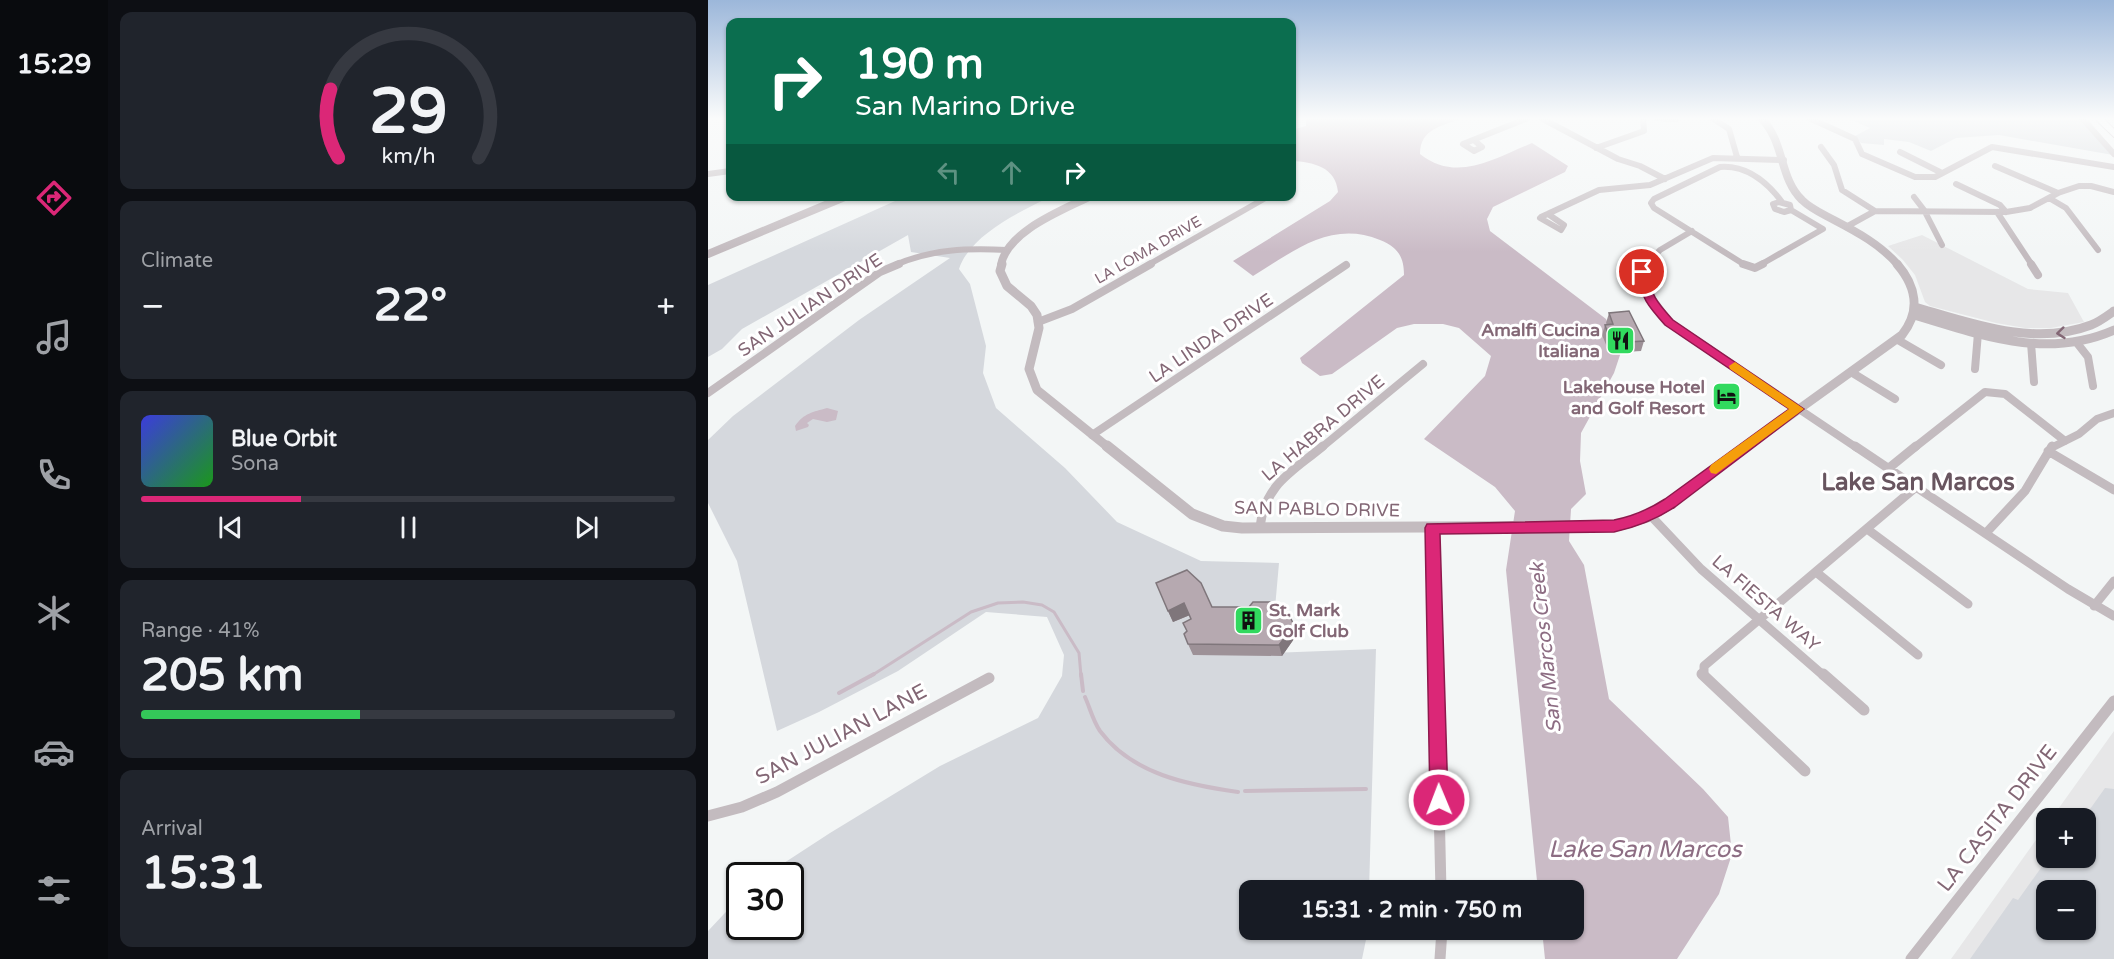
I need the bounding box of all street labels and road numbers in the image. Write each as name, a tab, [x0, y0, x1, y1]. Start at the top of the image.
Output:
street label: LA LOMA DRIVE	[1092, 212, 1204, 288]
street label: SAN JULIAN DRIVE	[734, 249, 886, 361]
street label: LA LINDA DRIVE	[1145, 288, 1277, 388]
street label: LA HABRA DRIVE	[1257, 370, 1389, 486]
street label: SAN PABLO DRIVE	[1234, 497, 1400, 521]
street label: LA FIESTA WAY	[1707, 550, 1825, 656]
street label: SAN JULIAN LANE	[751, 679, 931, 790]
street label: LA CASITA DRIVE	[1932, 740, 2062, 897]

